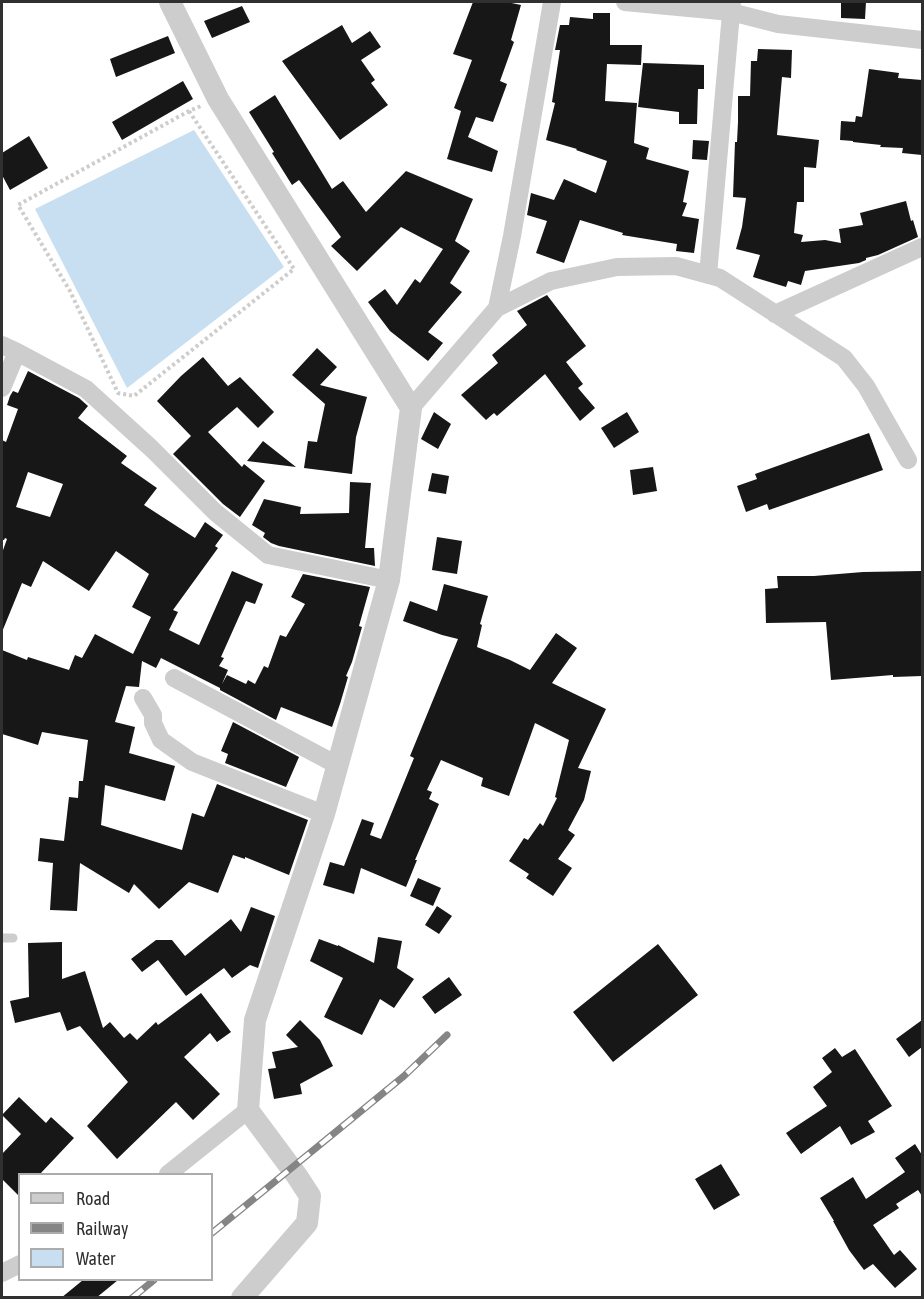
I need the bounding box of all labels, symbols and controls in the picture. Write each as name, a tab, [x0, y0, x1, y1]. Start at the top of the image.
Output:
legend	[18, 1173, 213, 1281]
text: Road	[76, 1188, 110, 1209]
text: Railway	[76, 1218, 128, 1239]
text: Water	[76, 1248, 115, 1269]

